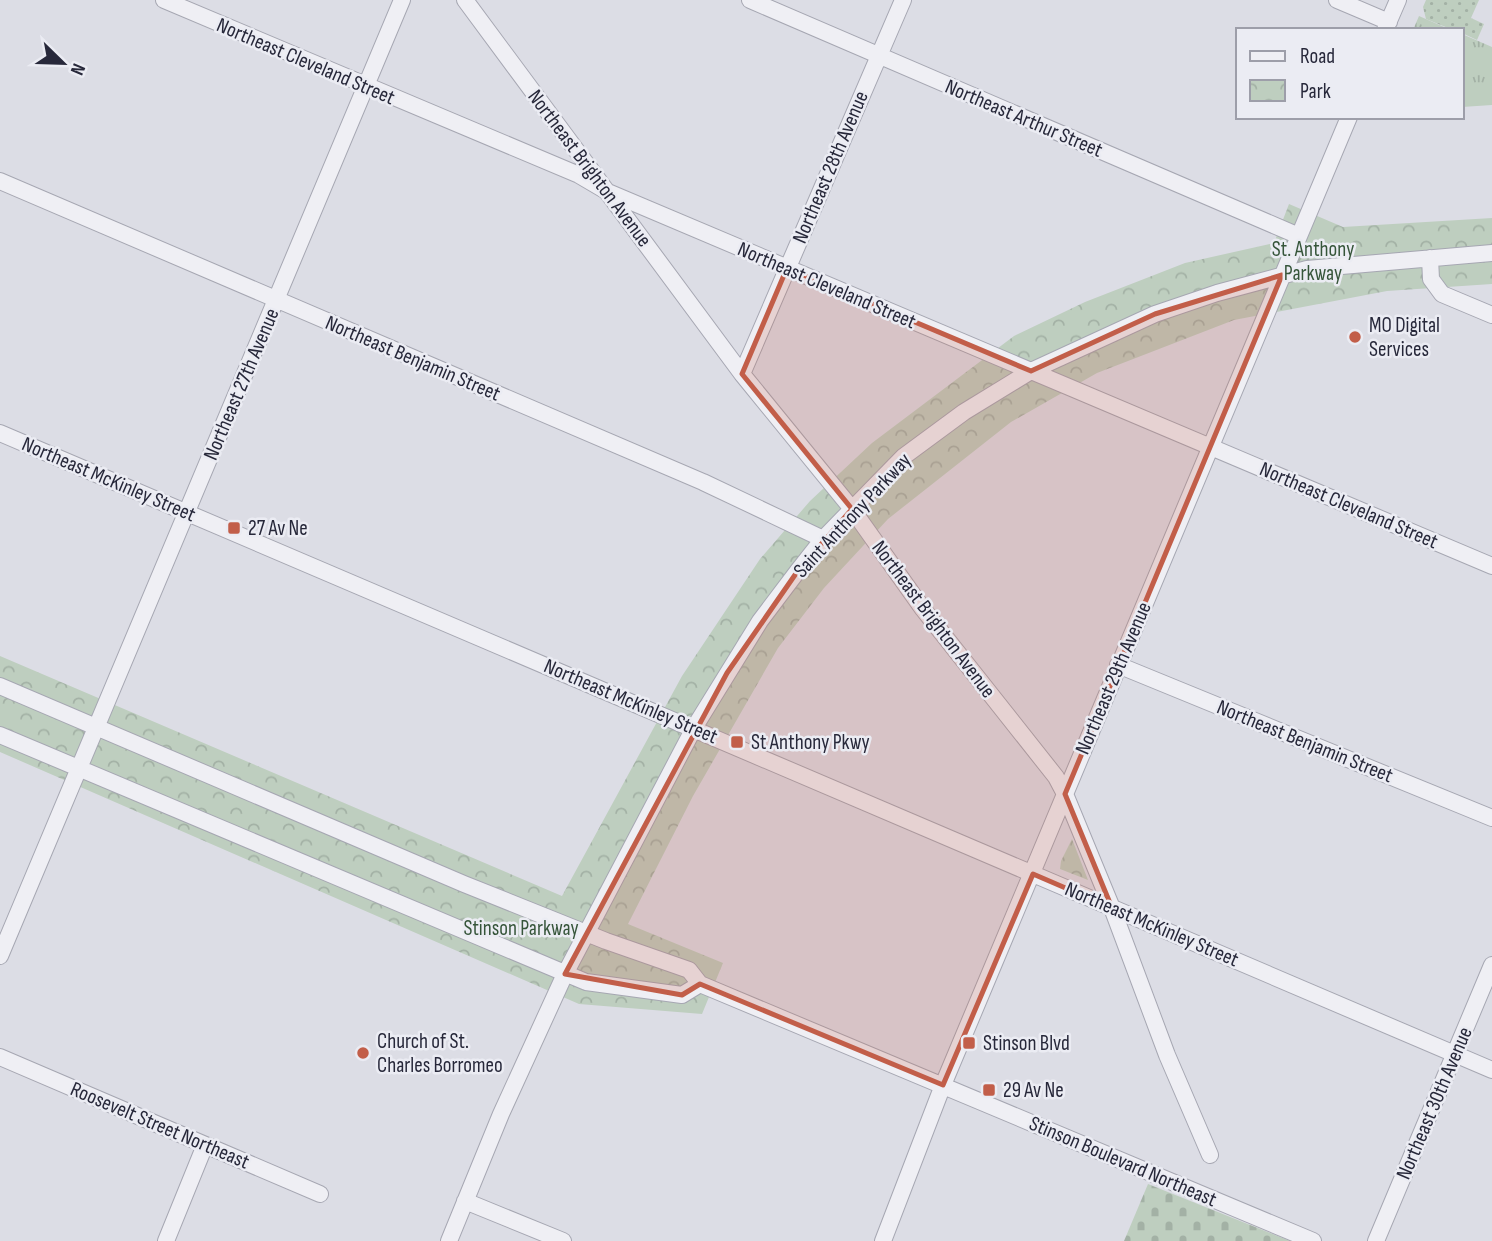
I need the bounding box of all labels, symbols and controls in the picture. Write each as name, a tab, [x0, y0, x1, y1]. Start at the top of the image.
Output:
street label: Northeast Cleveland Street	[213, 13, 399, 110]
north arrow	[28, 28, 98, 98]
legend	[1236, 28, 1464, 119]
text: Road	[1300, 44, 1335, 69]
text: N	[65, 60, 90, 78]
street label: Northeast Arthur Street	[941, 74, 1106, 163]
text: Park	[1300, 79, 1331, 104]
street label: Northeast Brighton Avenue	[522, 85, 657, 252]
street label: Northeast 28th Avenue	[787, 87, 874, 247]
street label: Northeast Cleveland Street	[734, 237, 920, 334]
park label: St. Anthony Parkway	[1272, 237, 1354, 286]
street label: Northeast 27th Avenue	[198, 305, 285, 464]
street label: Northeast Benjamin Street	[322, 310, 504, 407]
place label: MO Digital Services	[1369, 313, 1440, 362]
marker: MO Digital Services	[1347, 329, 1363, 345]
street label: Northeast McKinley Street	[18, 432, 199, 527]
street label: Saint Anthony Parkway	[788, 448, 916, 583]
street label: Northeast Cleveland Street	[1256, 457, 1442, 554]
place label: 27 Av Ne	[248, 516, 308, 541]
marker: 27 Av Ne	[226, 520, 242, 536]
street label: Northeast Brighton Avenue	[866, 536, 1001, 703]
street label: Northeast 29th Avenue	[1070, 598, 1157, 758]
street label: Northeast McKinley Street	[540, 654, 721, 749]
street label: Northeast Benjamin Street	[1213, 695, 1396, 788]
place label: St Anthony Pkwy	[751, 730, 870, 755]
marker: St Anthony Pkwy	[729, 734, 745, 750]
street label: Northeast McKinley Street	[1061, 877, 1242, 972]
park label: Stinson Parkway	[463, 916, 579, 941]
street label: Northeast 30th Avenue	[1391, 1023, 1478, 1183]
place label: Church of St. Charles Borromeo	[377, 1029, 503, 1078]
place label: Stinson Blvd	[983, 1031, 1070, 1056]
marker: Stinson Blvd	[961, 1035, 977, 1051]
marker: Church of St. Charles Borromeo	[355, 1045, 371, 1061]
street label: Roosevelt Street Northeast	[67, 1076, 253, 1174]
place label: 29 Av Ne	[1003, 1078, 1064, 1103]
marker: 29 Av Ne	[981, 1082, 997, 1098]
street label: Stinson Boulevard Northeast	[1025, 1111, 1220, 1212]

